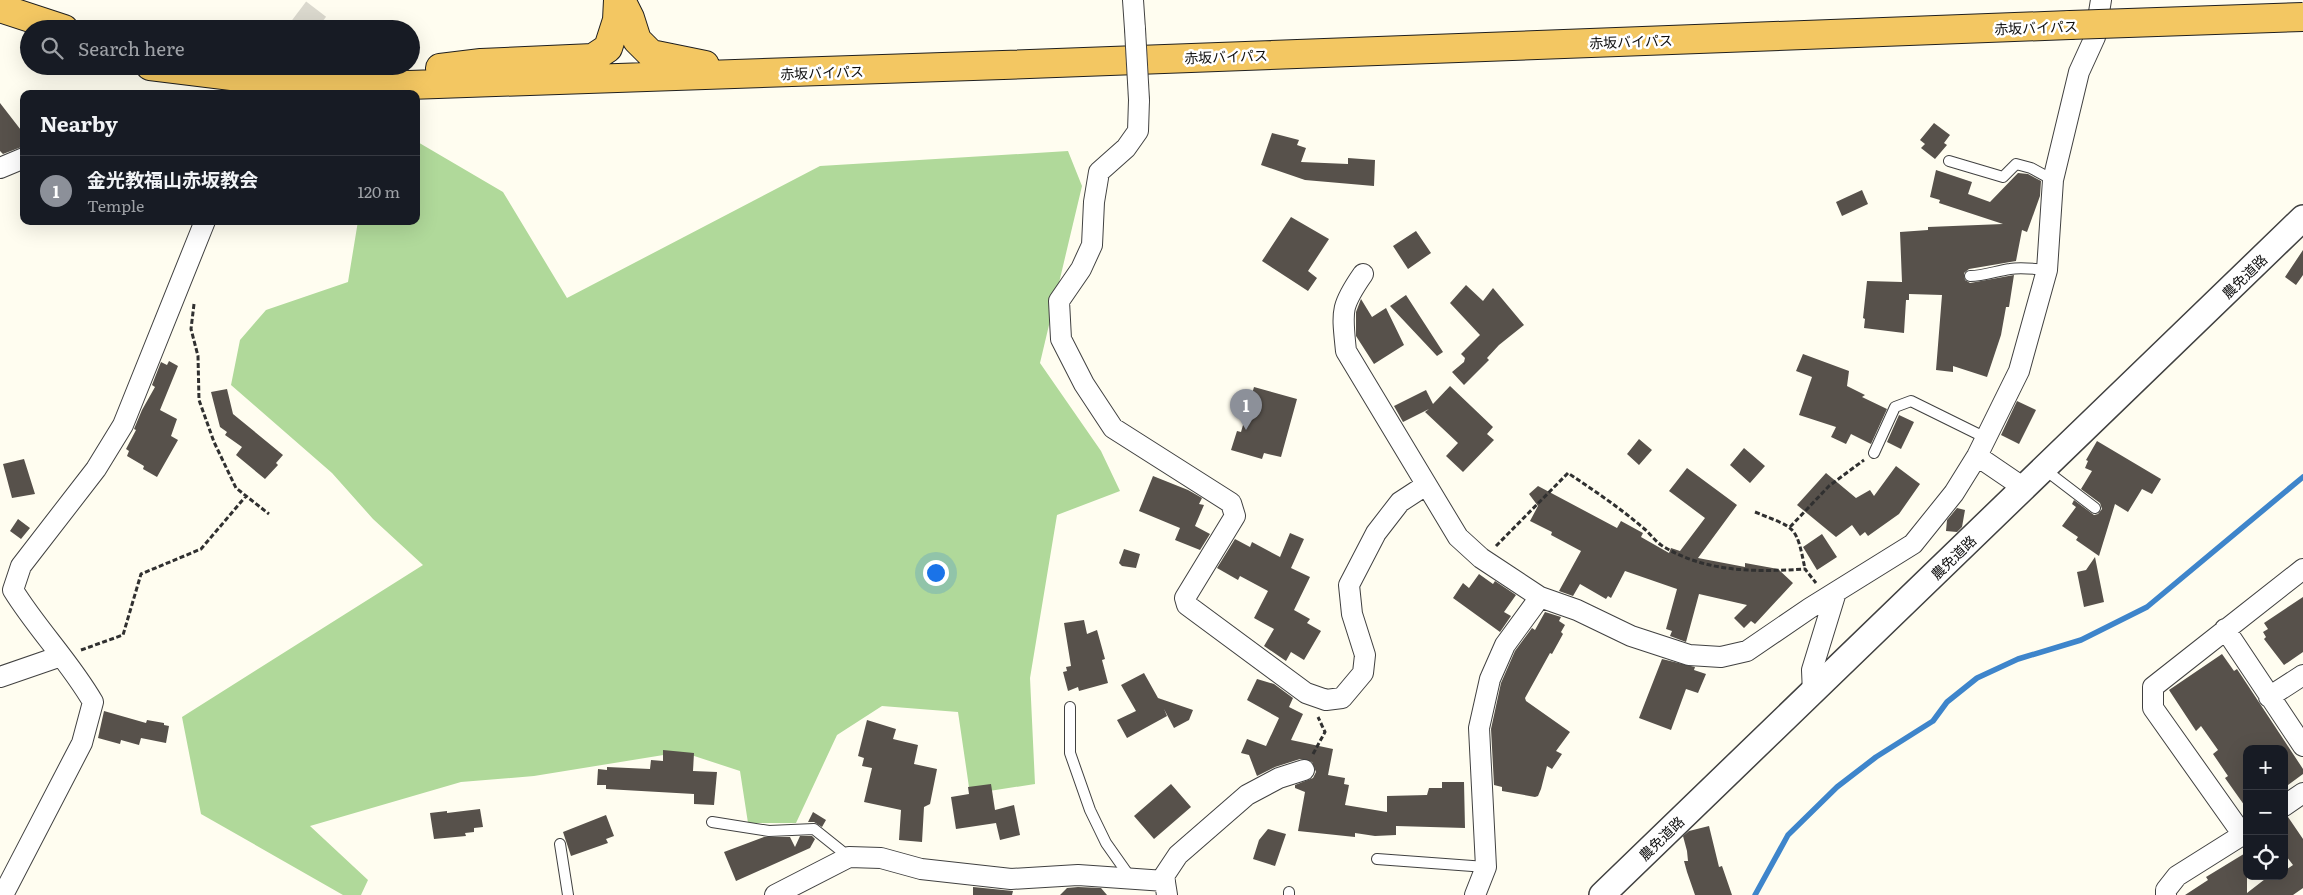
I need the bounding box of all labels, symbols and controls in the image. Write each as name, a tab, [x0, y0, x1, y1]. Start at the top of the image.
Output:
street label: 赤坂バイパス	[1994, 16, 2078, 38]
search box	[20, 20, 420, 75]
street label: 赤坂バイパス	[1589, 30, 1673, 52]
icon: search	[38, 34, 66, 62]
text: Search here	[78, 34, 185, 62]
street label: 赤坂バイパス	[1184, 45, 1268, 67]
street label: 赤坂バイパス	[780, 61, 864, 83]
text: Nearby	[40, 107, 118, 138]
text: 金光教福山赤坂教会	[87, 165, 258, 193]
text: 1	[53, 179, 59, 203]
text: 120 m	[357, 179, 400, 203]
text: Temple	[87, 193, 144, 217]
street label: 農免道路	[2217, 249, 2271, 303]
pin: 1	[1230, 389, 1262, 430]
street label: 農免道路	[1926, 530, 1980, 584]
your location	[923, 560, 949, 586]
map controls	[2243, 745, 2288, 880]
button: +	[2243, 745, 2288, 790]
button: −	[2243, 790, 2288, 835]
street label: 農免道路	[1634, 811, 1688, 865]
button: locate	[2243, 835, 2288, 880]

